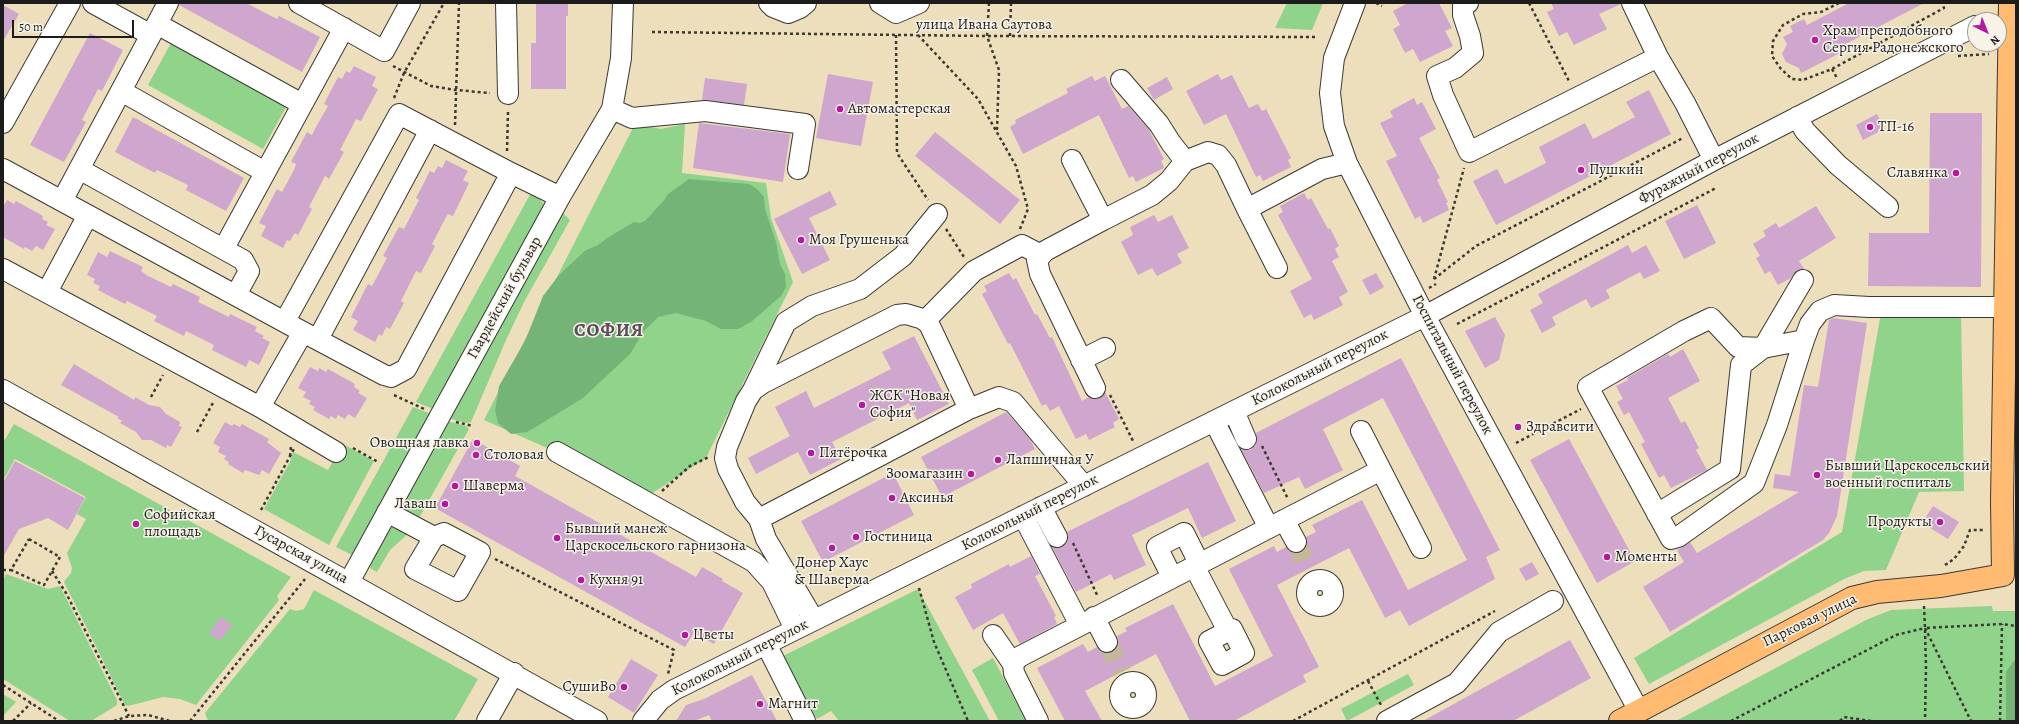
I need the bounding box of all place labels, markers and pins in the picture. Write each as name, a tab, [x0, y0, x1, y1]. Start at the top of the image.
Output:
place label: Храм преподобного Сергия Радонежского	[1823, 22, 1964, 57]
marker: Храм преподобного Сергия Радонежского	[1810, 35, 1820, 45]
place label: Автомастерская	[848, 100, 951, 118]
marker: Автомастерская	[835, 104, 845, 114]
place label: ТП-16	[1878, 118, 1914, 136]
marker: ТП-16	[1865, 122, 1875, 132]
place label: Пушкин	[1589, 161, 1644, 179]
place label: Славянка	[1887, 164, 1948, 182]
marker: Пушкин	[1576, 165, 1586, 175]
marker: Славянка	[1951, 168, 1961, 178]
place label: Моя Грушенька	[809, 231, 909, 249]
marker: Моя Грушенька	[796, 235, 806, 245]
place label: ЖСК "Новая София"	[870, 387, 950, 422]
marker: ЖСК "Новая София"	[857, 400, 867, 410]
place label: Здравсити	[1526, 418, 1594, 436]
marker: Здравсити	[1513, 422, 1523, 432]
place label: Овощная лавка	[370, 434, 469, 452]
marker: Овощная лавка	[472, 438, 482, 448]
place label: Пятёрочка	[819, 444, 887, 462]
place label: Столовая	[484, 446, 544, 464]
marker: Пятёрочка	[806, 448, 816, 458]
marker: Столовая	[471, 450, 481, 460]
place label: Лапшичная У	[1006, 451, 1094, 469]
marker: Лапшичная У	[993, 455, 1003, 465]
place label: Бывший Царскосельский военный госпиталь	[1825, 457, 1990, 492]
place label: Зоомагазин	[886, 465, 963, 483]
marker: Зоомагазин	[966, 469, 976, 479]
marker: Бывший Царскосельский военный госпиталь	[1812, 470, 1822, 480]
place label: Шаверма	[463, 477, 524, 495]
marker: Шаверма	[450, 481, 460, 491]
place label: Аксинья	[900, 489, 954, 507]
marker: Аксинья	[887, 493, 897, 503]
place label: Лаваш	[394, 495, 437, 513]
marker: Лаваш	[440, 499, 450, 509]
place label: Софийская площадь	[144, 506, 216, 541]
place label: Продукты	[1867, 513, 1932, 531]
marker: Продукты	[1935, 517, 1945, 527]
marker: Софийская площадь	[131, 519, 141, 529]
place label: Бывший манеж Царскосельского гарнизона	[565, 520, 746, 555]
place label: Гостиница	[864, 528, 933, 546]
marker: Гостиница	[851, 532, 861, 542]
marker: Бывший манеж Царскосельского гарнизона	[552, 533, 562, 543]
marker: Донер Хаус & Шаверма	[827, 543, 837, 553]
place label: Моменты	[1615, 548, 1677, 566]
marker: Моменты	[1602, 552, 1612, 562]
place label: Донер Хаус & Шаверма	[795, 554, 869, 589]
place label: Кухня 91	[589, 571, 643, 589]
marker: Кухня 91	[576, 575, 586, 585]
place label: Цветы	[693, 626, 734, 644]
marker: Цветы	[680, 630, 690, 640]
place label: СушиВо	[563, 678, 616, 696]
marker: СушиВо	[619, 682, 629, 692]
place label: Магнит	[768, 695, 818, 713]
marker: Магнит	[755, 699, 765, 709]

